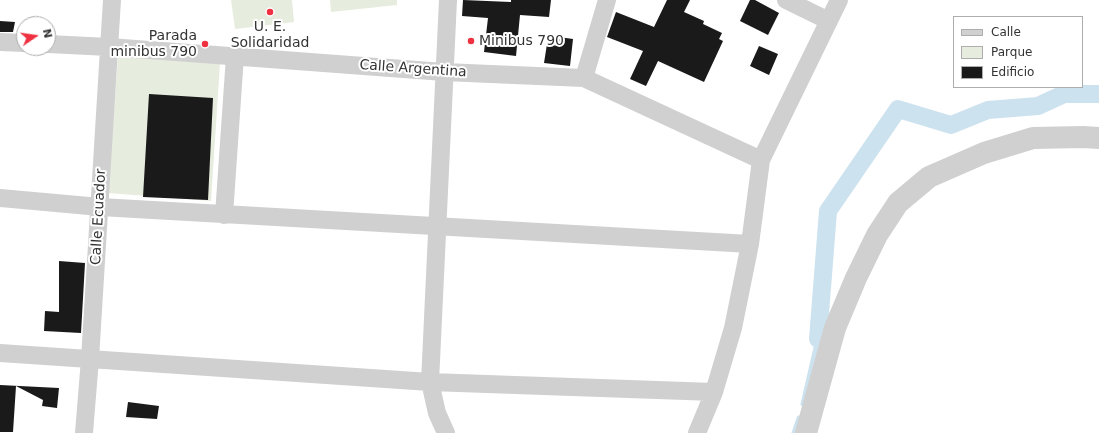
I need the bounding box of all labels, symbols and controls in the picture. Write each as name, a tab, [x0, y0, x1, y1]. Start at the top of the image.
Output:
marker: U. E. Solidaridad	[265, 7, 275, 17]
north arrow	[16, 16, 56, 56]
legend	[953, 16, 1083, 88]
place label: U. E. Solidaridad	[231, 19, 309, 52]
text: Calle	[991, 25, 1021, 39]
text: N	[40, 27, 55, 39]
place label: Parada minibus 790	[110, 28, 197, 60]
place label: Minibus 790	[479, 33, 564, 49]
marker: Minibus 790	[466, 36, 476, 46]
marker: Parada minibus 790	[200, 39, 210, 49]
text: Parque	[991, 45, 1032, 59]
street label: Calle Argentina	[359, 57, 467, 81]
text: Edificio	[991, 65, 1034, 79]
street label: Calle Ecuador	[88, 168, 110, 266]

